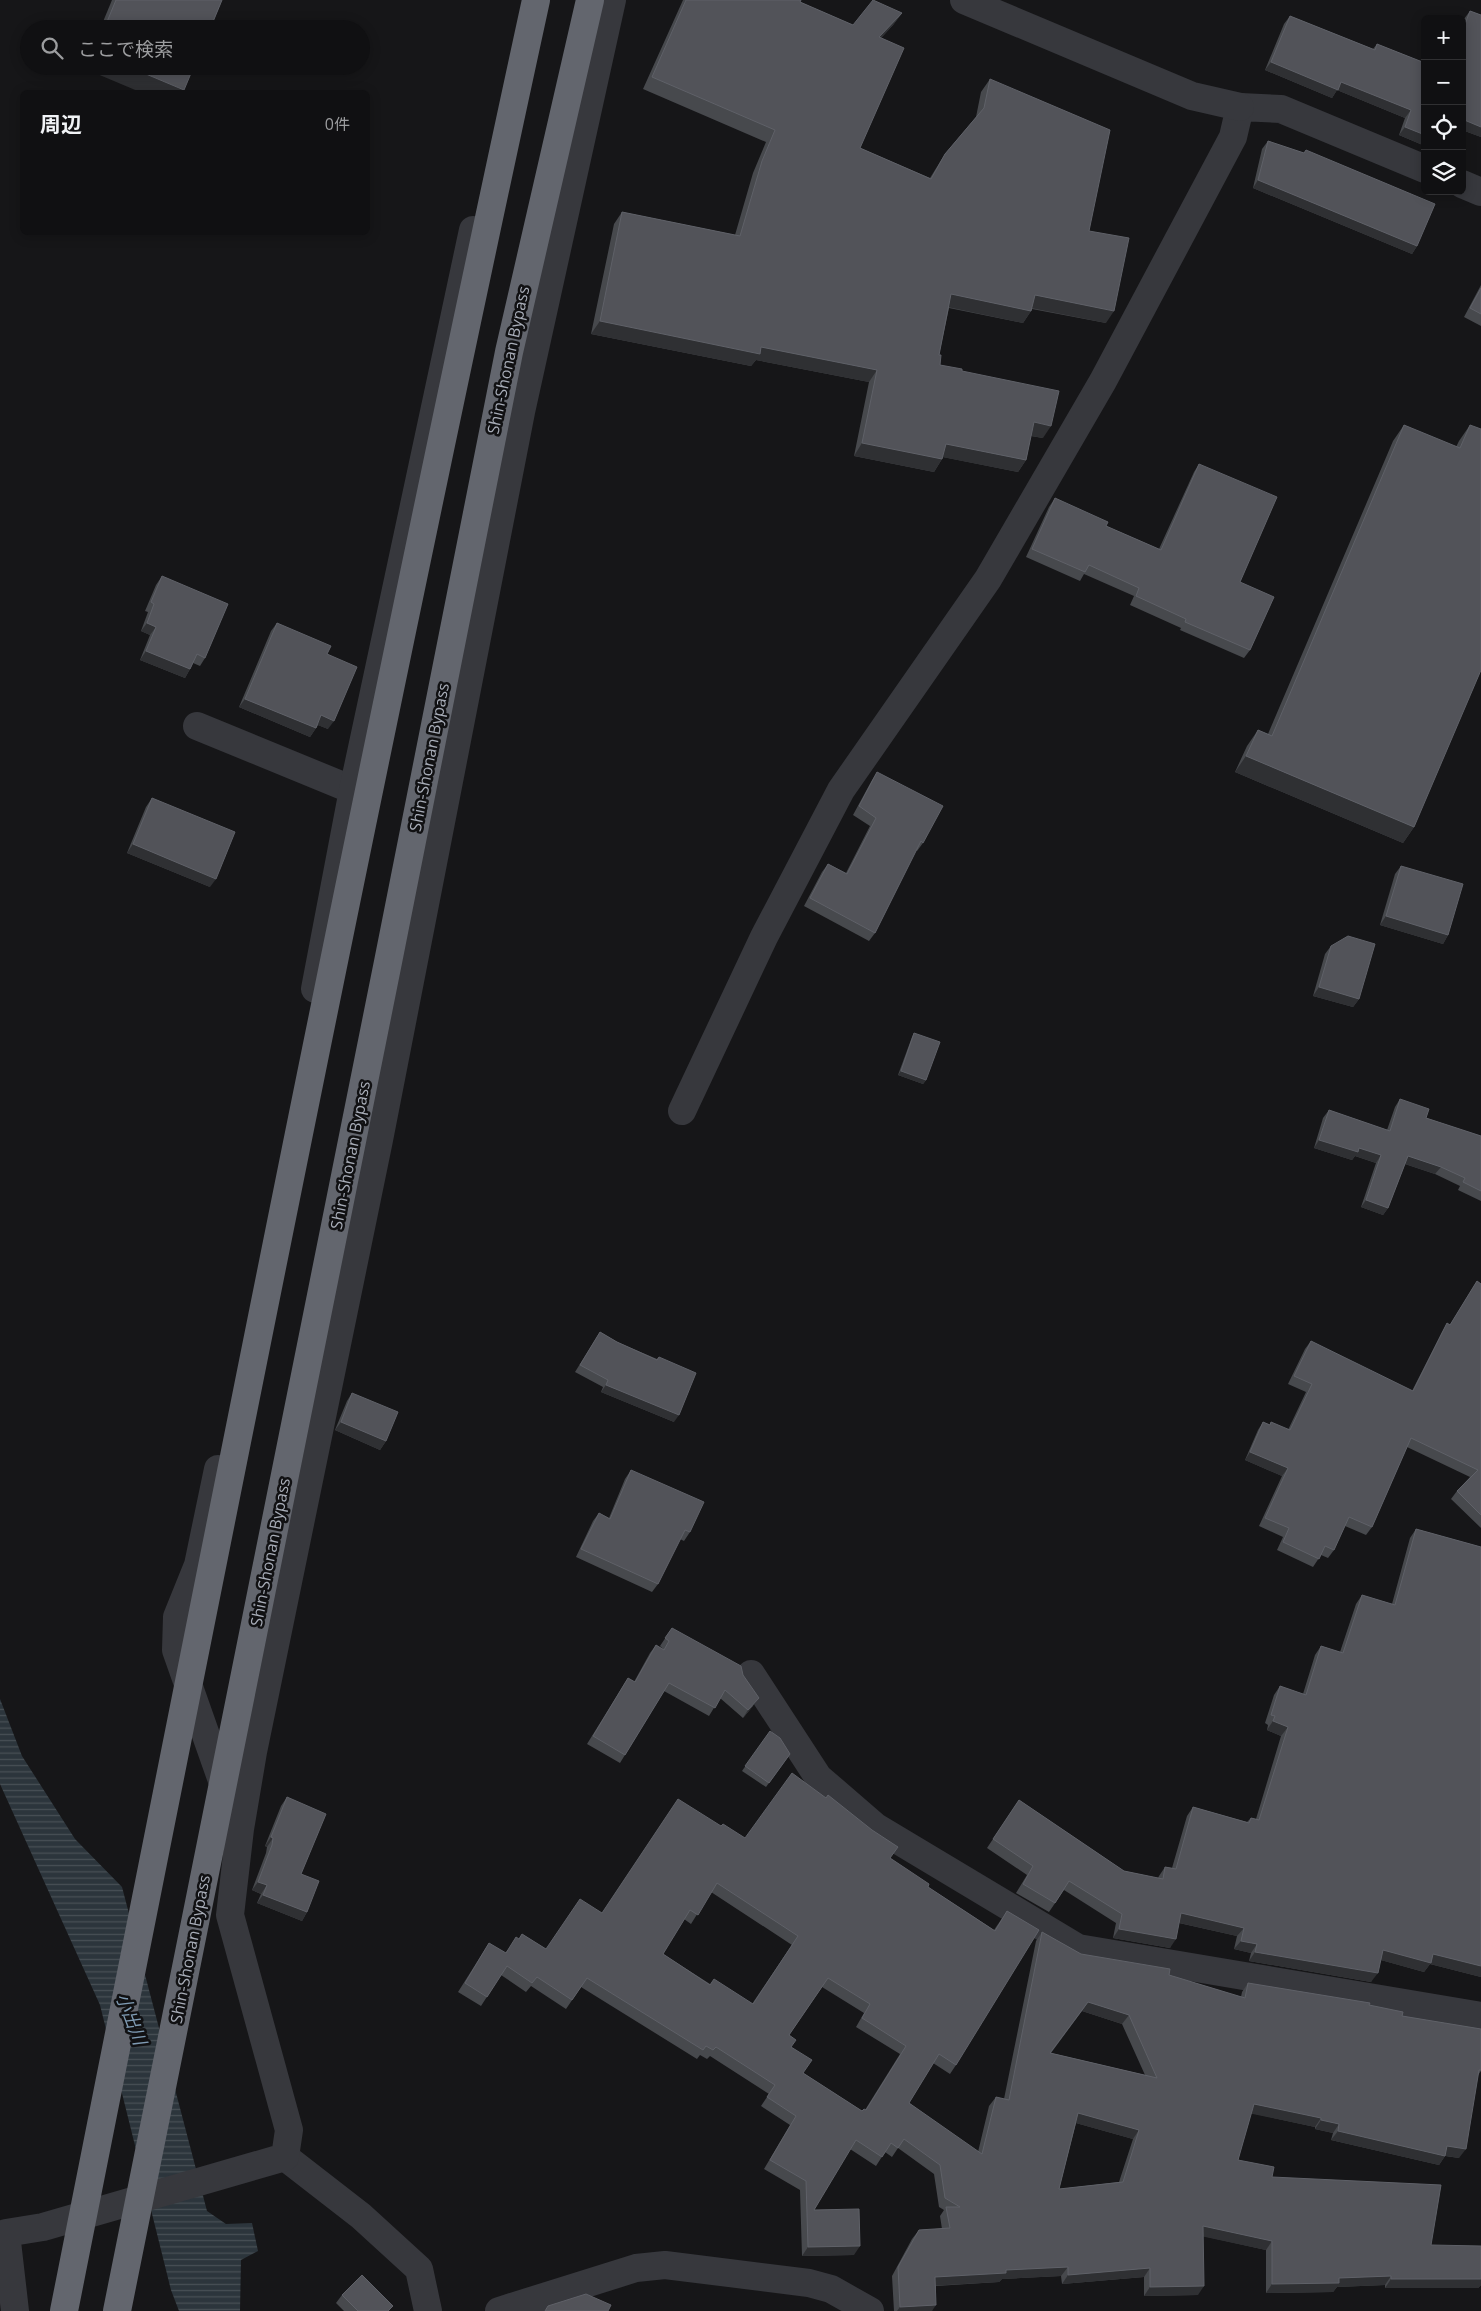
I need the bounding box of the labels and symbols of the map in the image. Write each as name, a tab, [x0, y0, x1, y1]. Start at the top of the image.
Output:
street label: Shin-Shonan Bypass	[482, 284, 534, 436]
street label: Shin-Shonan Bypass	[404, 681, 454, 833]
street label: Shin-Shonan Bypass	[325, 1079, 375, 1231]
street label: Shin-Shonan Bypass	[245, 1476, 295, 1628]
street label: Shin-Shonan Bypass	[165, 1873, 215, 2025]
water label: 小出川	[111, 1989, 154, 2050]

